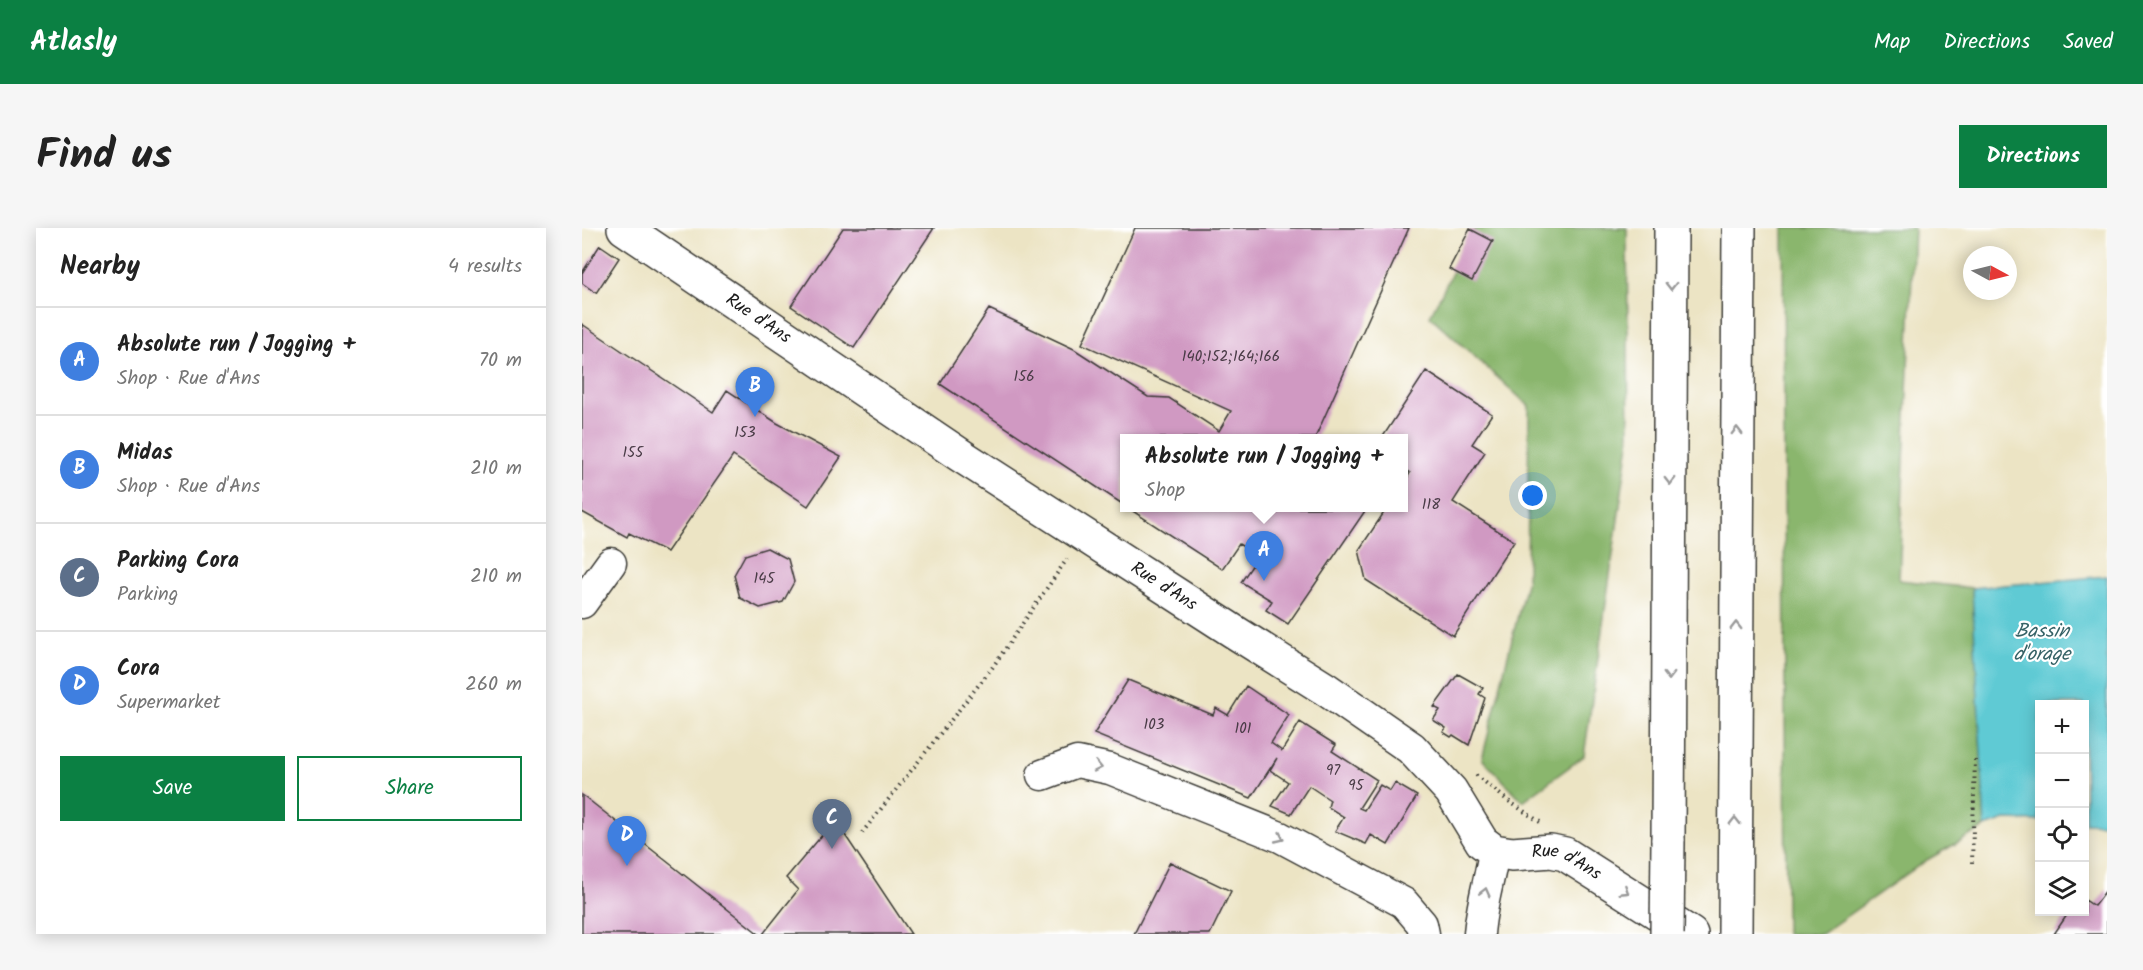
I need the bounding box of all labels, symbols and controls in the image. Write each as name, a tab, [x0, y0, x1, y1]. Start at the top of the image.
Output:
text: Atlasly	[30, 20, 117, 65]
text: Map	[1874, 26, 1910, 59]
text: Directions	[1943, 26, 2030, 59]
text: Saved	[2063, 26, 2113, 59]
text: Find us	[36, 123, 172, 190]
button: Directions	[1959, 125, 2107, 188]
text: Nearby	[60, 246, 140, 288]
north arrow	[1963, 246, 2017, 300]
text: 4 results	[448, 251, 522, 283]
one-way arrow	[1665, 282, 1677, 291]
street label: Rue d'Ans	[719, 286, 797, 352]
text: Absolute run / Jogging +	[117, 328, 355, 363]
text: A	[73, 345, 86, 377]
text: 70 m	[479, 345, 522, 377]
house number: 140;152;164;166	[1182, 345, 1280, 369]
text: Shop · Rue d'Ans	[117, 363, 260, 395]
house number: 156	[1013, 365, 1035, 389]
pin: B	[736, 368, 774, 417]
house number: 153	[734, 421, 756, 445]
one-way arrow	[1731, 426, 1743, 435]
popup	[1120, 434, 1408, 512]
text: Midas	[117, 436, 173, 471]
text: Absolute run / Jogging +	[1145, 440, 1383, 475]
house number: 155	[623, 441, 644, 465]
text: B	[73, 453, 86, 485]
text: 210 m	[470, 453, 522, 485]
text: Shop · Rue d'Ans	[117, 471, 260, 503]
text: Shop	[1145, 475, 1185, 507]
one-way arrow	[1664, 477, 1676, 486]
your location	[1518, 481, 1547, 510]
house number: 118	[1422, 493, 1441, 517]
pin: A	[1244, 532, 1284, 581]
text: Parking Cora	[117, 544, 239, 579]
street label: Rue d'Ans	[1125, 554, 1203, 619]
text: C	[73, 561, 86, 593]
text: 210 m	[470, 561, 522, 593]
house number: 145	[753, 567, 775, 591]
text: Parking	[117, 579, 178, 611]
water label: Bassin d'orage	[2014, 616, 2072, 671]
one-way arrow	[1730, 621, 1742, 630]
text: Cora	[117, 652, 160, 687]
text: D	[73, 669, 86, 701]
text: 260 m	[465, 669, 522, 701]
one-way arrow	[1663, 672, 1675, 681]
text: Supermarket	[117, 687, 220, 719]
map controls	[2035, 700, 2089, 916]
button: +	[2035, 700, 2089, 754]
house number: 103	[1144, 713, 1165, 737]
house number: 101	[1235, 717, 1252, 741]
button: −	[2035, 754, 2089, 808]
button: Save	[60, 756, 285, 821]
button: Share	[297, 756, 522, 821]
house number: 97	[1326, 759, 1341, 783]
one-way arrow	[1093, 760, 1103, 773]
house number: 95	[1348, 774, 1365, 798]
pin: C	[812, 800, 852, 849]
button: locate	[2035, 808, 2089, 862]
pin: D	[608, 816, 646, 866]
one-way arrow	[1729, 816, 1741, 825]
one-way arrow	[1273, 830, 1284, 842]
street label: Rue d'Ans	[1531, 837, 1607, 888]
button: layers	[2035, 862, 2089, 916]
one-way arrow	[1618, 884, 1629, 895]
one-way arrow	[1478, 887, 1491, 897]

